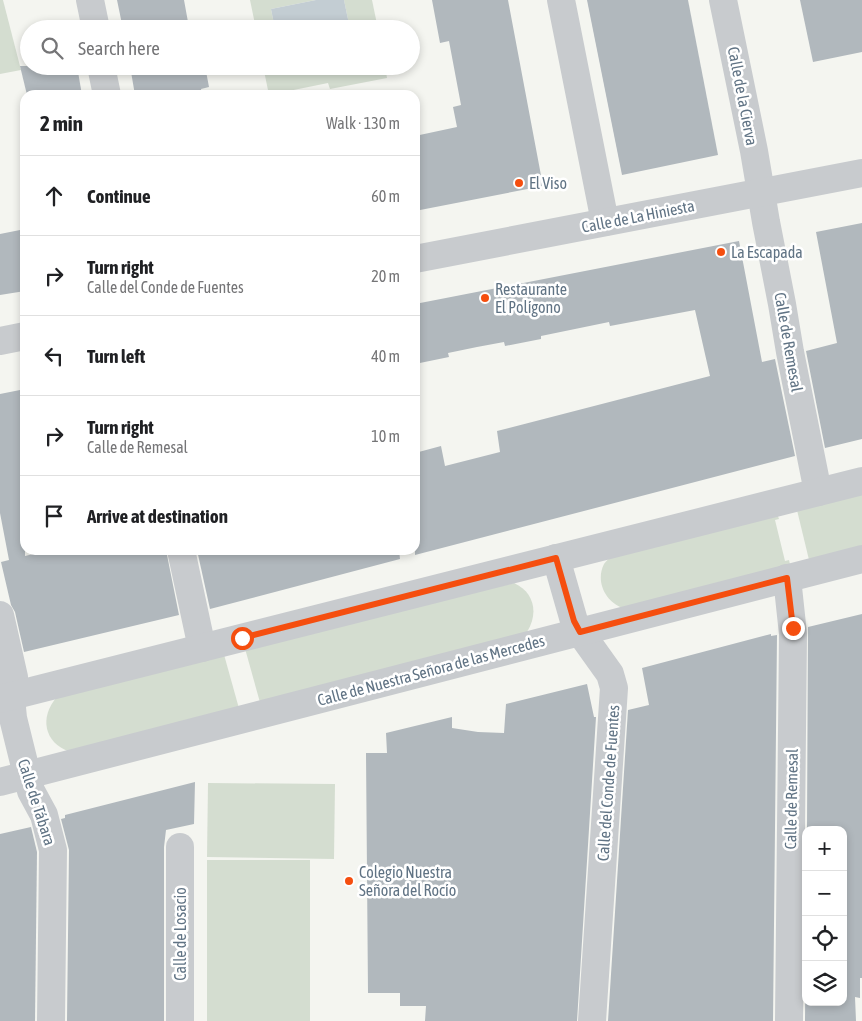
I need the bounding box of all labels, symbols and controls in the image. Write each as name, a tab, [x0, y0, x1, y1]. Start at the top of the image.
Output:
search box	[20, 20, 420, 75]
icon: search	[38, 34, 66, 62]
text: Search here	[78, 37, 160, 59]
street label: Calle de la Cierva	[725, 45, 761, 147]
text: 2 min	[40, 111, 83, 135]
text: Walk · 130 m	[326, 114, 400, 132]
place label: El Viso	[529, 174, 567, 192]
marker: El Viso	[513, 177, 525, 189]
icon: ahead	[40, 182, 68, 210]
text: Continue	[87, 185, 151, 207]
text: 60 m	[371, 187, 400, 205]
street label: Calle de La Hiniesta	[580, 196, 696, 236]
place label: La Escapada	[731, 243, 803, 262]
marker: La Escapada	[715, 246, 727, 258]
text: Turn right	[87, 256, 154, 278]
icon: right	[40, 262, 68, 290]
text: 20 m	[371, 267, 400, 285]
text: Calle del Conde de Fuentes	[87, 278, 244, 296]
place label: Restaurante El Polígono	[495, 280, 567, 317]
street label: Calle de Remesal	[771, 291, 807, 394]
marker: Restaurante El Polígono	[479, 292, 491, 304]
icon: left	[40, 342, 68, 370]
text: Turn left	[87, 345, 145, 367]
text: 40 m	[371, 347, 400, 365]
text: Turn right	[87, 416, 154, 438]
icon: right	[40, 422, 68, 450]
text: 10 m	[371, 427, 400, 445]
text: Calle de Remesal	[87, 438, 188, 456]
icon: arrive	[40, 502, 68, 530]
text: Arrive at destination	[87, 505, 228, 527]
route end	[782, 617, 805, 640]
route start	[231, 627, 254, 650]
street label: Calle de Nuestra Señora de las Mercedes	[315, 631, 547, 709]
street label: Calle del Conde de Fuentes	[594, 704, 622, 862]
street label: Calle de Remesal	[781, 748, 801, 850]
street label: Calle de Tábara	[15, 757, 59, 847]
map controls	[802, 826, 847, 1006]
button: +	[802, 826, 847, 871]
place label: Colegio Nuestra Señora del Rocío	[359, 863, 456, 899]
button: −	[802, 871, 847, 916]
marker: Colegio Nuestra Señora del Rocío	[343, 875, 355, 887]
street label: Calle de Losacio	[171, 887, 189, 981]
button: locate	[802, 916, 847, 961]
button: layers	[802, 961, 847, 1006]

